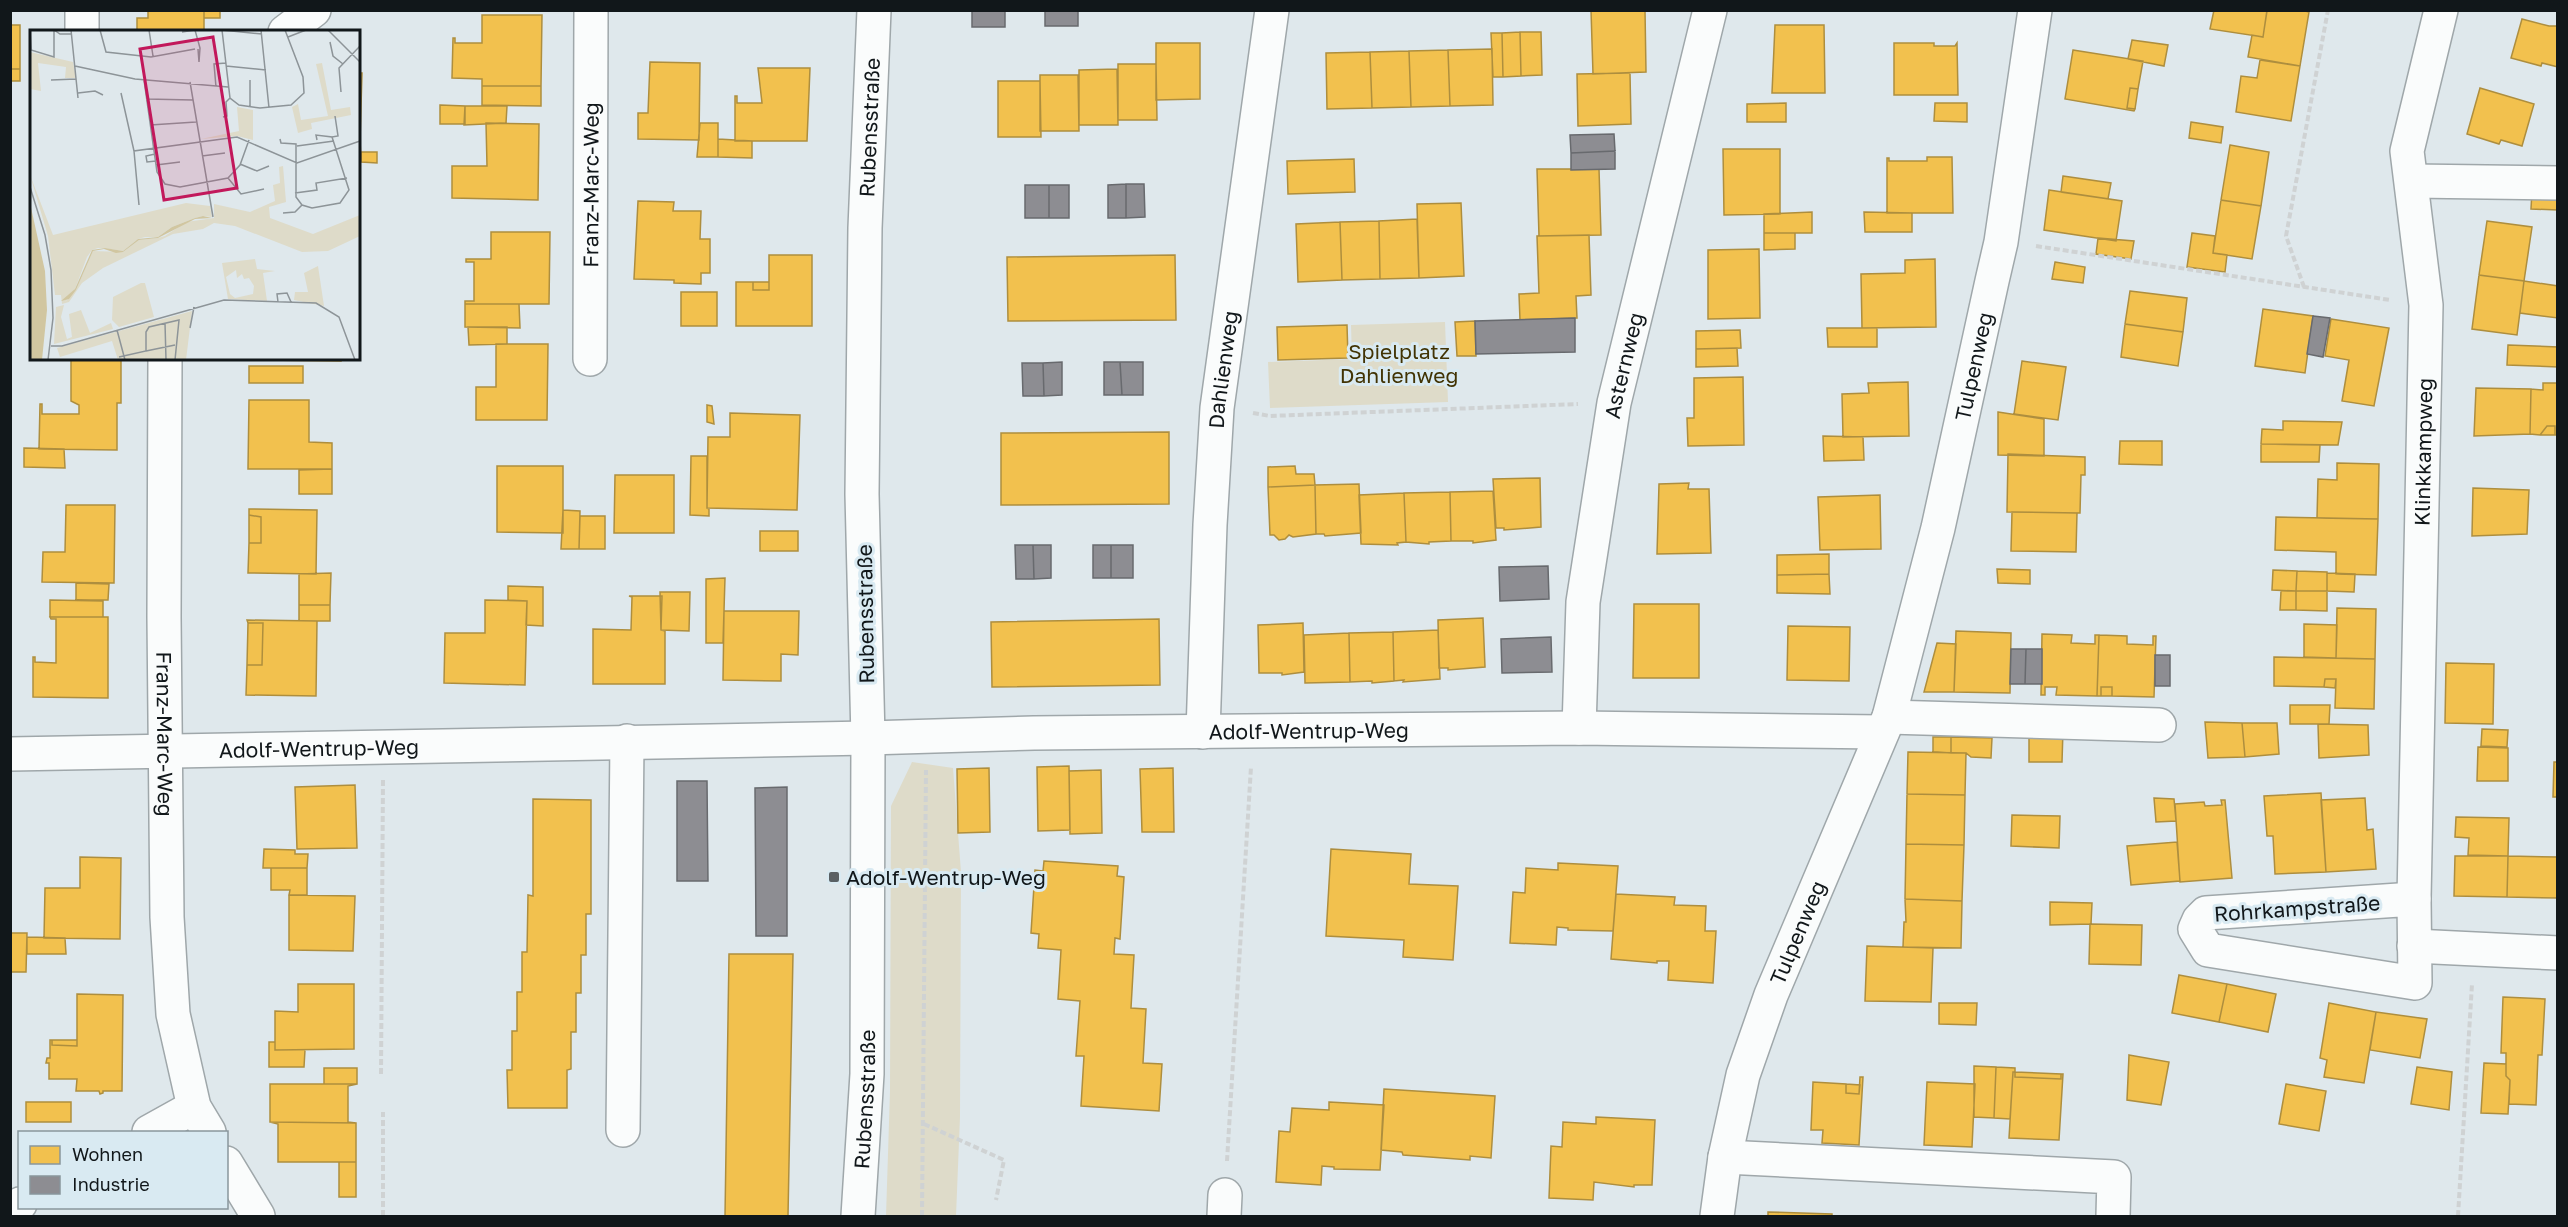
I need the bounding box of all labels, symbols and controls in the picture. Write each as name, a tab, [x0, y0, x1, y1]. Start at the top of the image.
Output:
inset map	[30, 30, 360, 360]
street label: Rubensstraße	[853, 57, 885, 198]
street label: Franz-Marc-Weg	[577, 102, 604, 268]
street label: Dahlienweg	[1203, 309, 1243, 429]
street label: Asternweg	[1599, 310, 1649, 421]
street label: Tulpenweg	[1949, 310, 1998, 423]
park label: Spielplatz Dahlienweg	[1340, 338, 1458, 388]
street label: Klinkkampweg	[2409, 378, 2438, 526]
street label: Rubensstraße	[851, 544, 879, 684]
street label: Franz-Marc-Weg	[151, 651, 179, 817]
street label: Adolf-Wentrup-Weg	[1209, 717, 1409, 744]
street label: Adolf-Wentrup-Weg	[219, 733, 419, 763]
place label: Adolf-Wentrup-Weg	[846, 864, 1046, 890]
marker: Adolf-Wentrup-Weg	[827, 870, 841, 884]
street label: Tulpenweg	[1764, 877, 1831, 989]
street label: Rohrkampstraße	[2213, 889, 2381, 927]
street label: Rubensstraße	[848, 1029, 880, 1170]
legend	[18, 1131, 228, 1209]
text: Wohnen	[72, 1143, 143, 1165]
text: Industrie	[72, 1173, 150, 1195]

